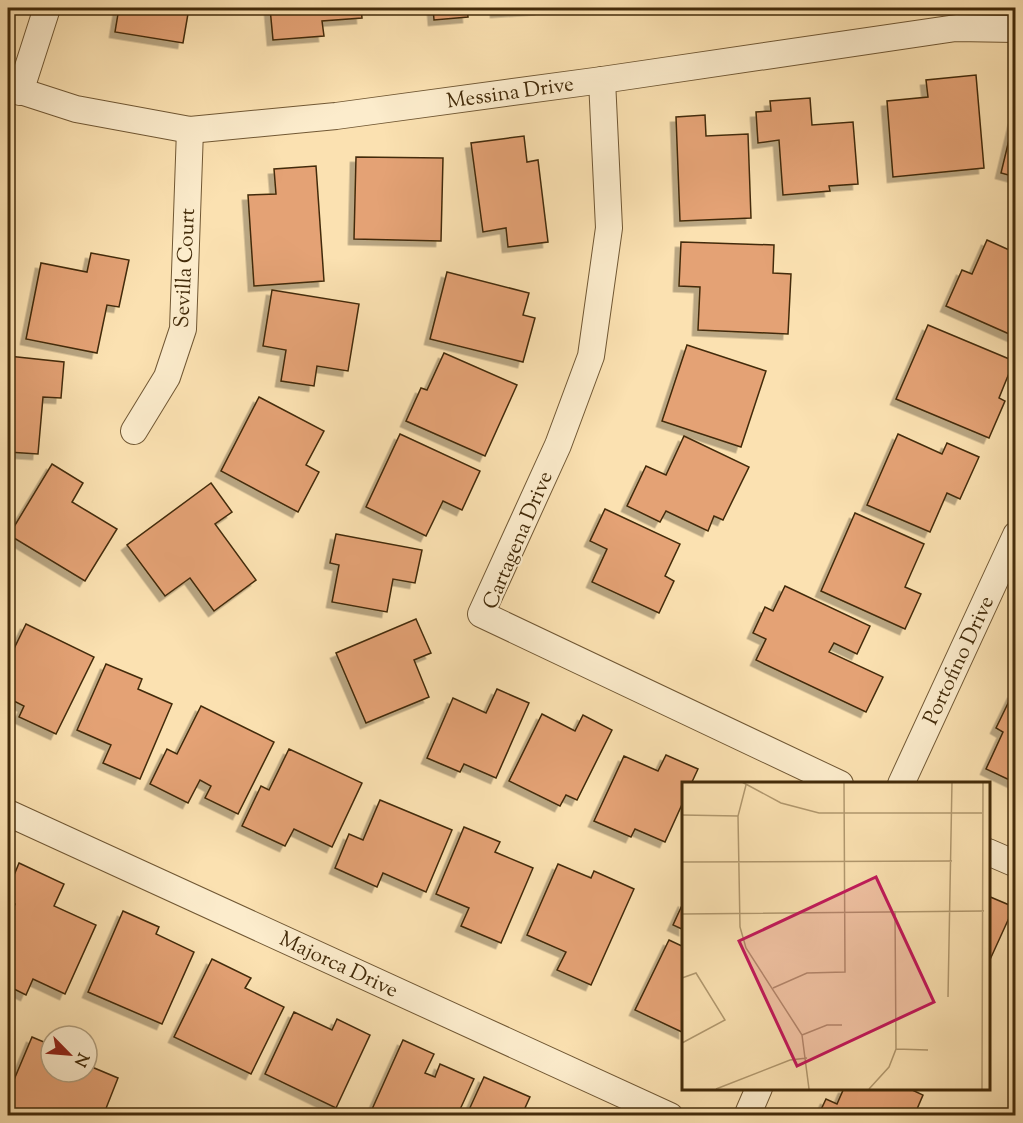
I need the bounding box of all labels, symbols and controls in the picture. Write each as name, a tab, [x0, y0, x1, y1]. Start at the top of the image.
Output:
street label: Messina Drive	[445, 70, 576, 118]
street label: Sevilla Court	[168, 208, 204, 329]
street label: Cartagena Drive	[476, 467, 561, 615]
street label: Portofino Drive	[917, 591, 1003, 730]
inset map	[682, 782, 990, 1090]
street label: Majorca Drive	[274, 925, 403, 1006]
north arrow	[39, 1024, 99, 1084]
text: N	[67, 1049, 93, 1070]

